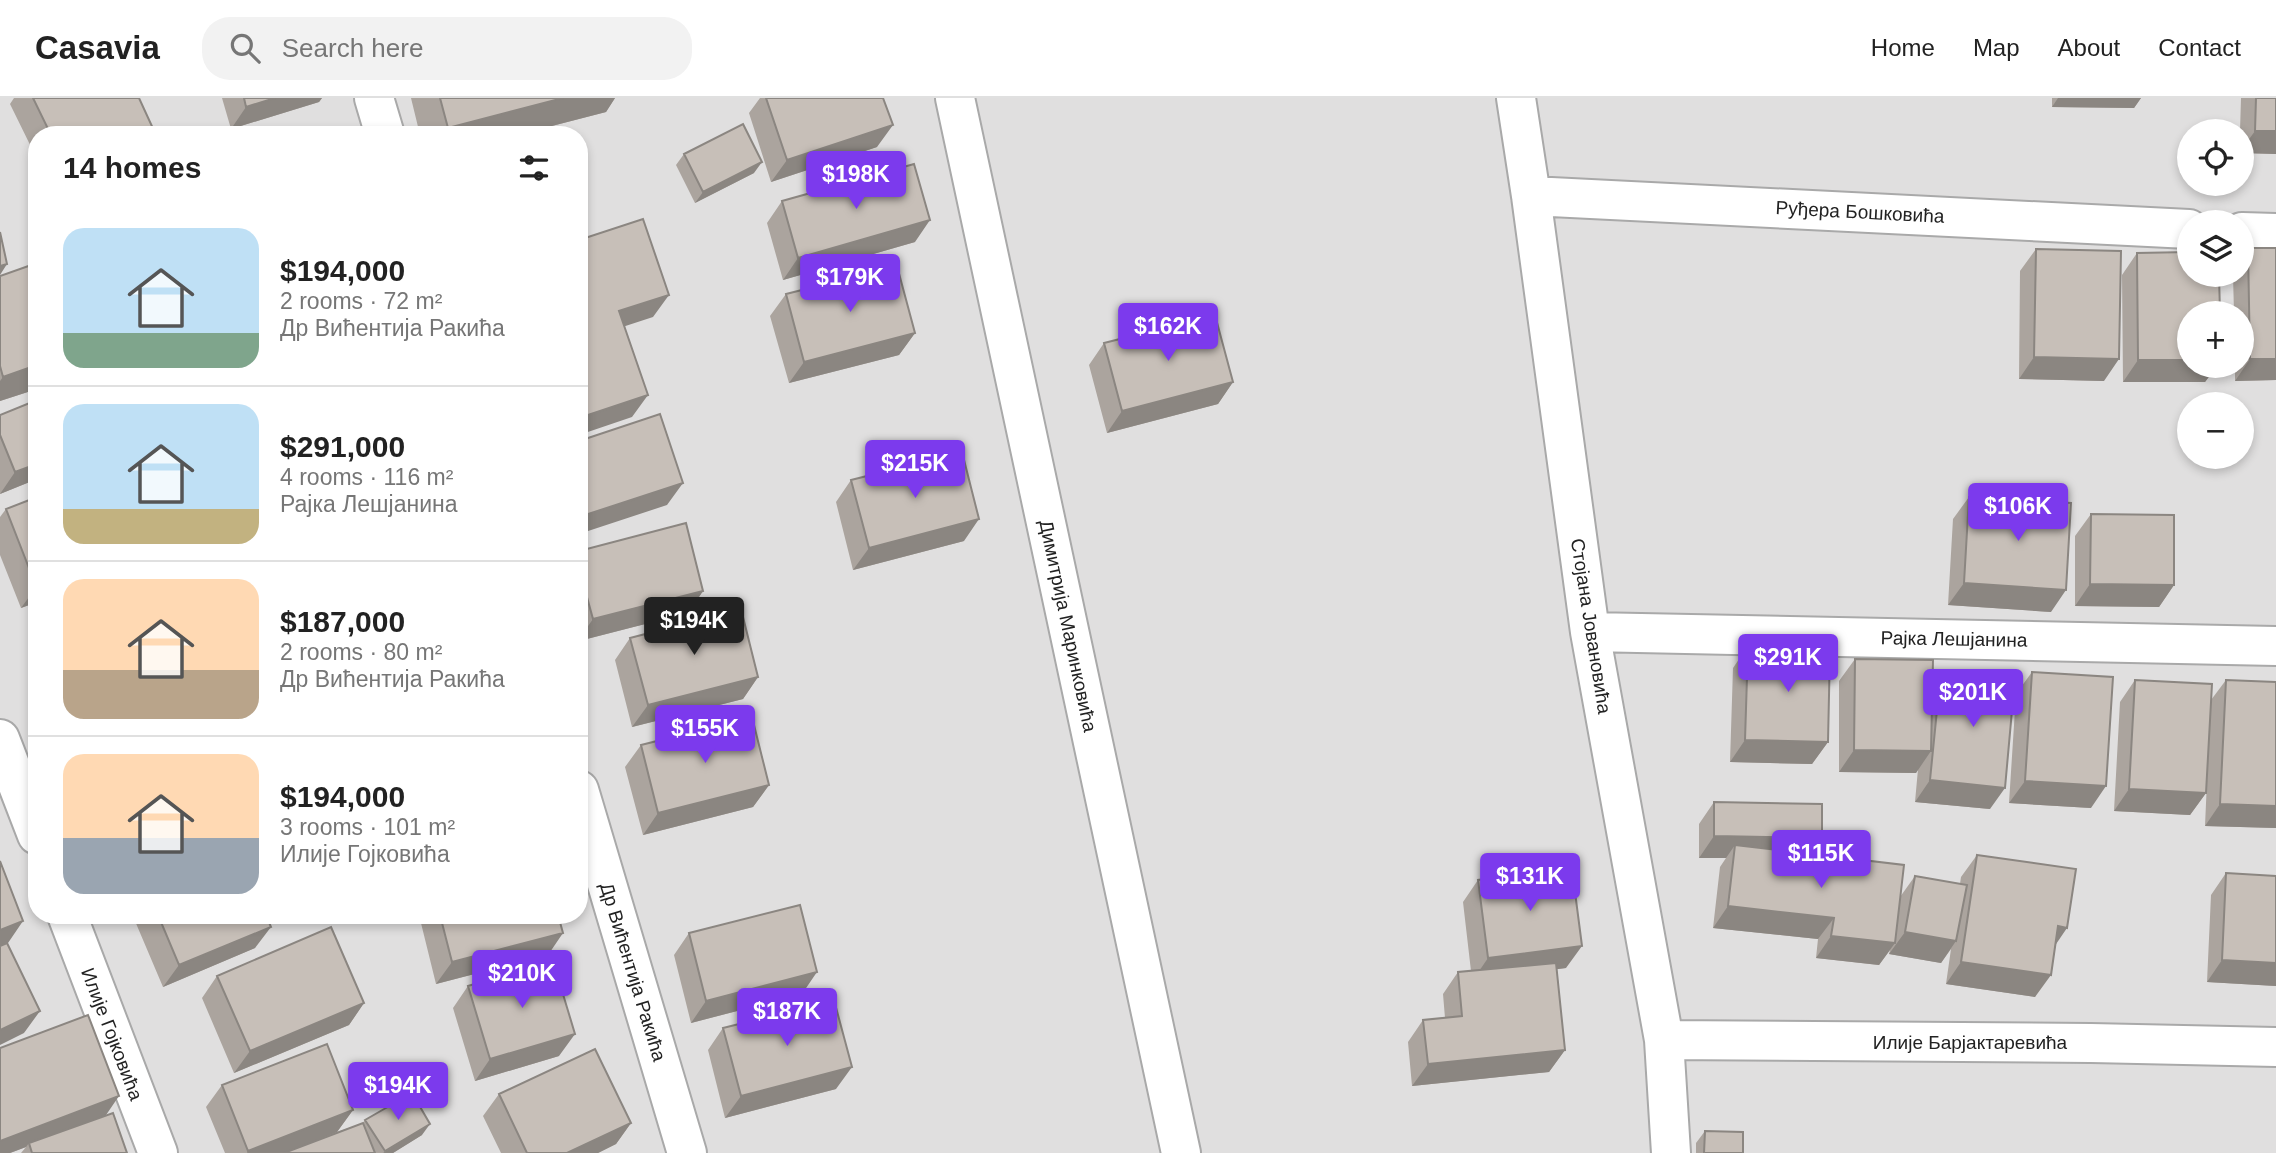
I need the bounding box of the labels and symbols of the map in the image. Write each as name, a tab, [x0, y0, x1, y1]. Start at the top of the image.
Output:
pin: $198K	[807, 152, 905, 211]
street label: Руђера Бошковића	[1775, 197, 1945, 227]
pin: $179K	[801, 254, 899, 314]
pin: $162K	[1119, 303, 1217, 363]
pin: $215K	[866, 440, 964, 500]
pin: $106K	[1969, 484, 2067, 543]
street label: Димитрија Маринковића	[1035, 518, 1101, 734]
street label: Стојана Јовановића	[1567, 537, 1615, 716]
pin: $194K	[645, 598, 743, 657]
street label: Рајка Лешјанина	[1881, 627, 2028, 651]
pin: $291K	[1739, 634, 1837, 694]
pin: $201K	[1924, 670, 2022, 729]
pin: $155K	[656, 706, 754, 765]
pin: $115K	[1772, 830, 1870, 890]
pin: $131K	[1481, 854, 1579, 913]
street label: Др Вићентија Ракића	[596, 880, 670, 1064]
pin: $210K	[473, 950, 571, 1010]
street label: Илије Гојковића	[77, 965, 147, 1104]
pin: $187K	[738, 988, 836, 1048]
street label: Илије Барјактаревића	[1873, 1032, 2068, 1053]
pin: $194K	[349, 1062, 447, 1122]

